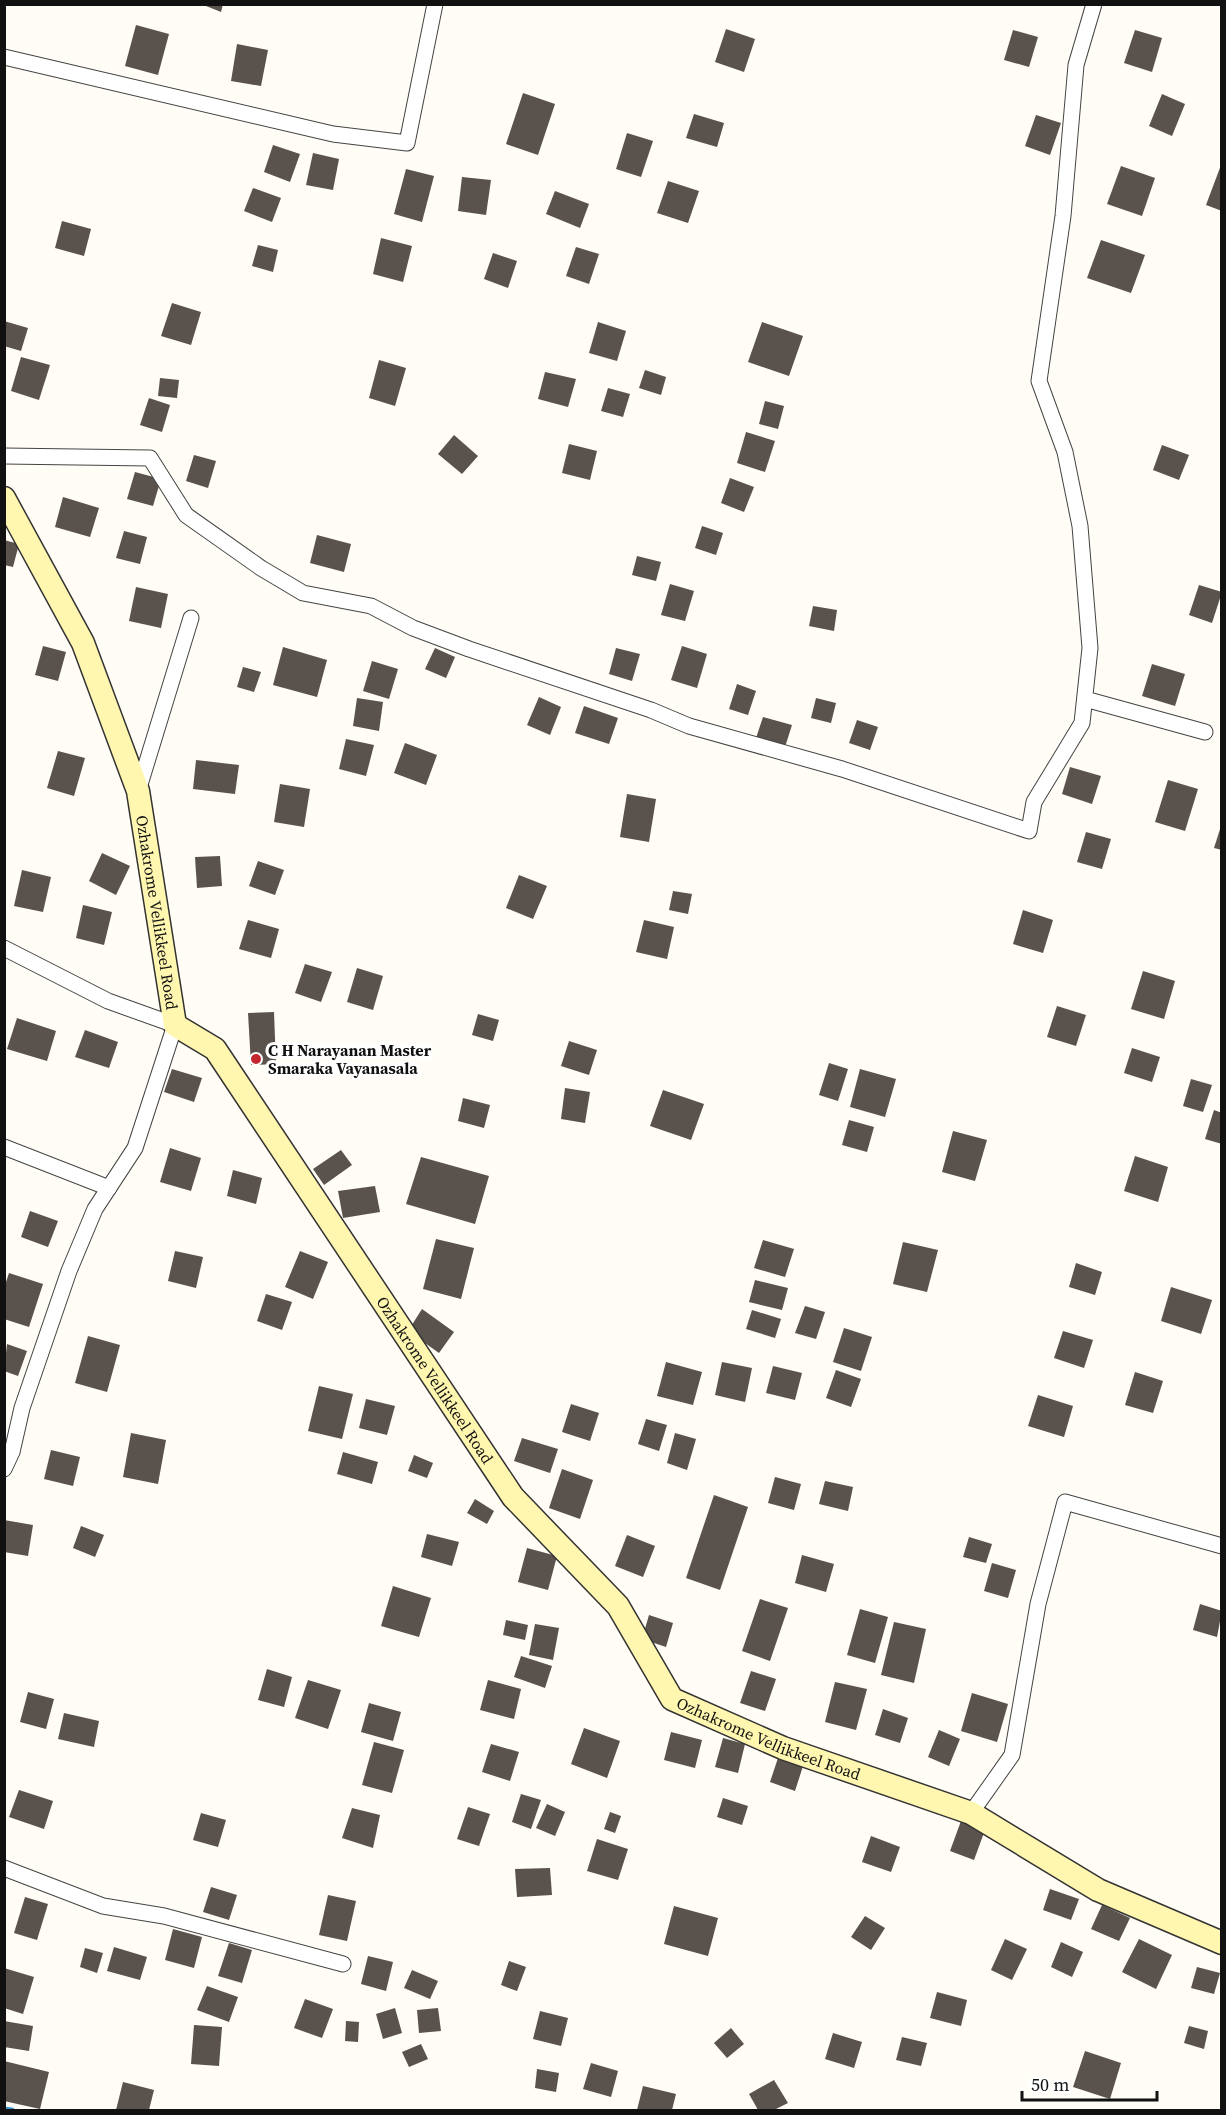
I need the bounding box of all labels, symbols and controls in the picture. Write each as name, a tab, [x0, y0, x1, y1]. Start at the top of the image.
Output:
street label: Ozhakrome Vellikkeel Road	[131, 814, 183, 1011]
place label: C H Narayanan Master Smaraka Vayanasala	[268, 1039, 432, 1079]
marker: C H Narayanan Master Smaraka Vayanasala	[249, 1052, 263, 1066]
street label: Ozhakrome Vellikkeel Road	[372, 1292, 499, 1468]
street label: Ozhakrome Vellikkeel Road	[673, 1691, 864, 1785]
scale bar	[1022, 2064, 1157, 2102]
text: 50 m	[1031, 2072, 1069, 2097]

